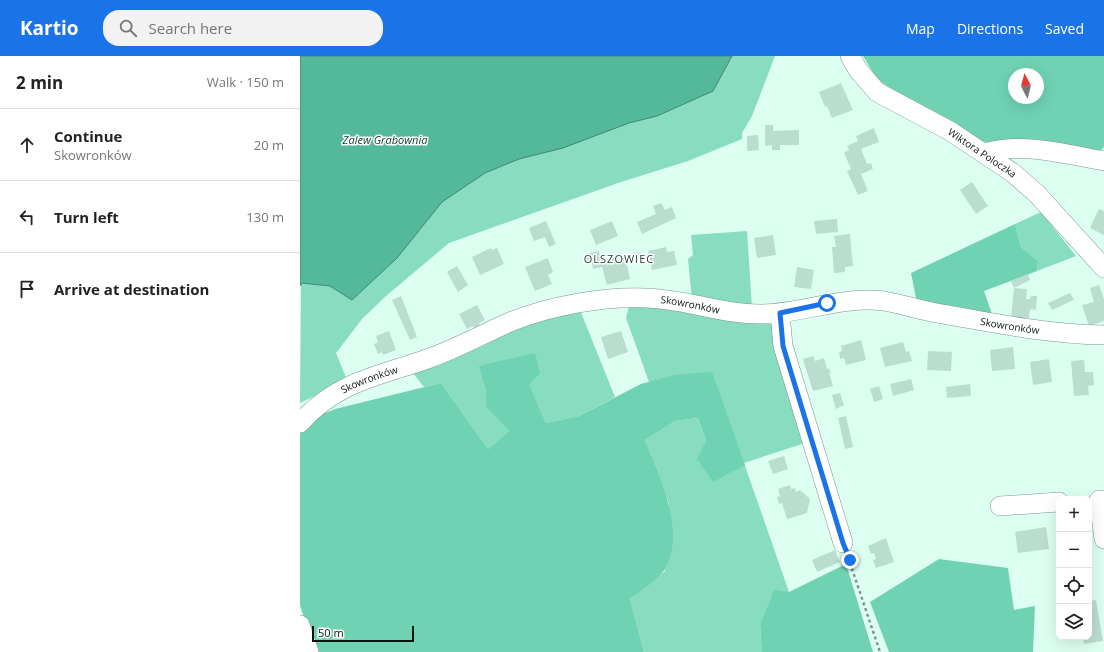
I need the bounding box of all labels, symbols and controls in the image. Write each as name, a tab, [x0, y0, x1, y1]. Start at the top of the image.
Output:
search box	[103, 10, 383, 46]
text: Kartio	[20, 15, 79, 41]
icon: search	[117, 17, 139, 39]
text: Search here	[149, 18, 232, 38]
text: Map	[906, 19, 935, 38]
text: Directions	[957, 19, 1023, 38]
text: Saved	[1045, 19, 1084, 38]
north arrow	[1008, 68, 1044, 104]
text: 2 min	[16, 71, 63, 94]
text: Walk · 150 m	[207, 73, 284, 91]
street label: Wiktora Poloczka	[945, 125, 1020, 180]
text: Continue	[54, 126, 122, 146]
water label: Zalew Grabownia	[342, 132, 427, 147]
icon: ahead	[16, 134, 38, 156]
text: 20 m	[254, 136, 284, 154]
text: Skowronków	[54, 146, 132, 164]
icon: left	[16, 206, 38, 228]
text: Turn left	[54, 207, 119, 227]
text: 130 m	[246, 208, 284, 226]
district label: OLSZOWIEC	[584, 251, 654, 266]
icon: arrive	[16, 278, 38, 300]
text: Arrive at destination	[54, 279, 209, 299]
street label: Skowronków	[660, 292, 721, 317]
route start	[818, 294, 836, 312]
street label: Skowronków	[979, 314, 1041, 337]
street label: Skowronków	[338, 362, 399, 396]
map controls	[1056, 496, 1092, 640]
button: +	[1056, 496, 1092, 532]
button: −	[1056, 532, 1092, 568]
route end	[841, 551, 859, 569]
button: locate	[1056, 568, 1092, 604]
button: layers	[1056, 604, 1092, 640]
scale bar	[312, 624, 414, 643]
text: 50 m	[318, 625, 344, 640]

